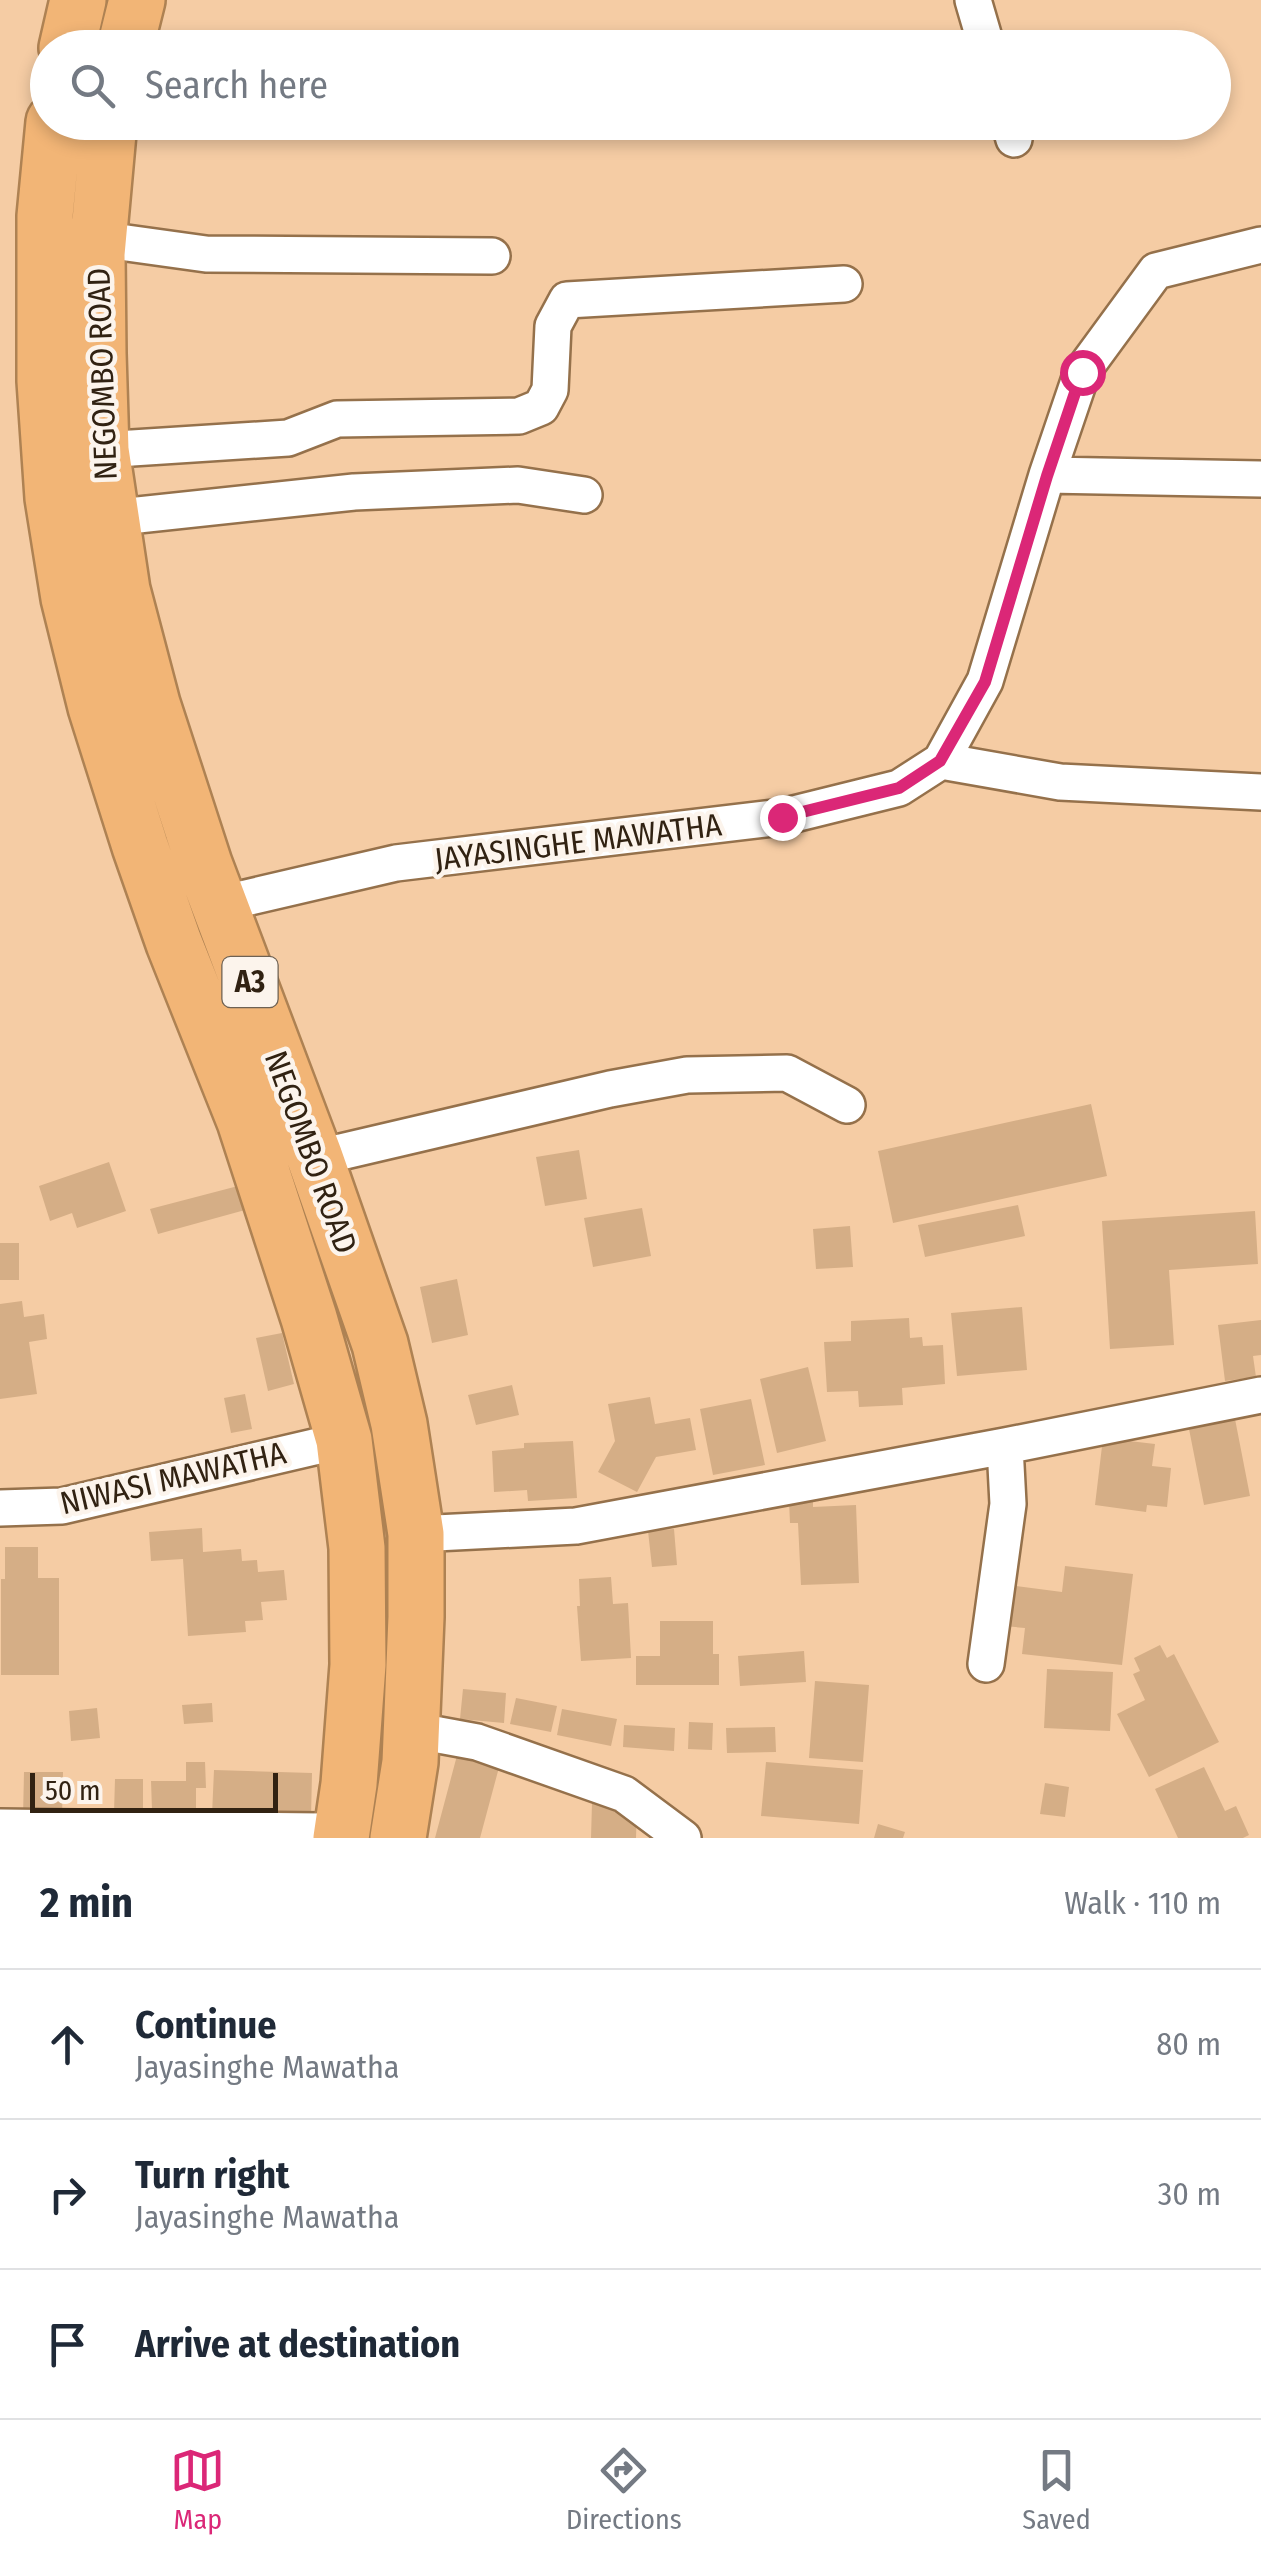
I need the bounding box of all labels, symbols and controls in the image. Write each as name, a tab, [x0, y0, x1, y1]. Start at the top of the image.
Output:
search box	[30, 30, 1231, 140]
icon: search	[65, 58, 120, 113]
text: Search here	[145, 62, 328, 108]
street label: NEGOMBO ROAD	[79, 267, 125, 481]
route start	[1060, 350, 1106, 396]
route end	[760, 795, 806, 841]
street label: JAYASINGHE MAWATHA	[432, 806, 724, 878]
road number: A3	[222, 957, 278, 1007]
street label: NEGOMBO ROAD	[257, 1046, 365, 1258]
street label: NIWASI MAWATHA	[57, 1434, 290, 1522]
scale bar	[30, 1768, 278, 1812]
text: 50 m	[45, 1774, 101, 1807]
text: 2 min	[40, 1878, 133, 1928]
text: Walk · 110 m	[1064, 1884, 1221, 1922]
text: Continue	[135, 2002, 276, 2048]
icon: ahead	[40, 2017, 95, 2072]
text: 80 m	[1156, 2025, 1221, 2063]
text: Jayasinghe Mawatha	[135, 2048, 400, 2086]
text: Turn right	[135, 2152, 289, 2198]
icon: right	[40, 2167, 95, 2222]
text: 30 m	[1158, 2175, 1221, 2213]
text: Jayasinghe Mawatha	[135, 2198, 400, 2236]
icon: arrive	[40, 2317, 95, 2372]
text: Arrive at destination	[135, 2321, 460, 2367]
tab: Map	[170, 2443, 225, 2536]
tab: Directions	[566, 2443, 682, 2536]
tab: Saved	[1022, 2443, 1091, 2536]

